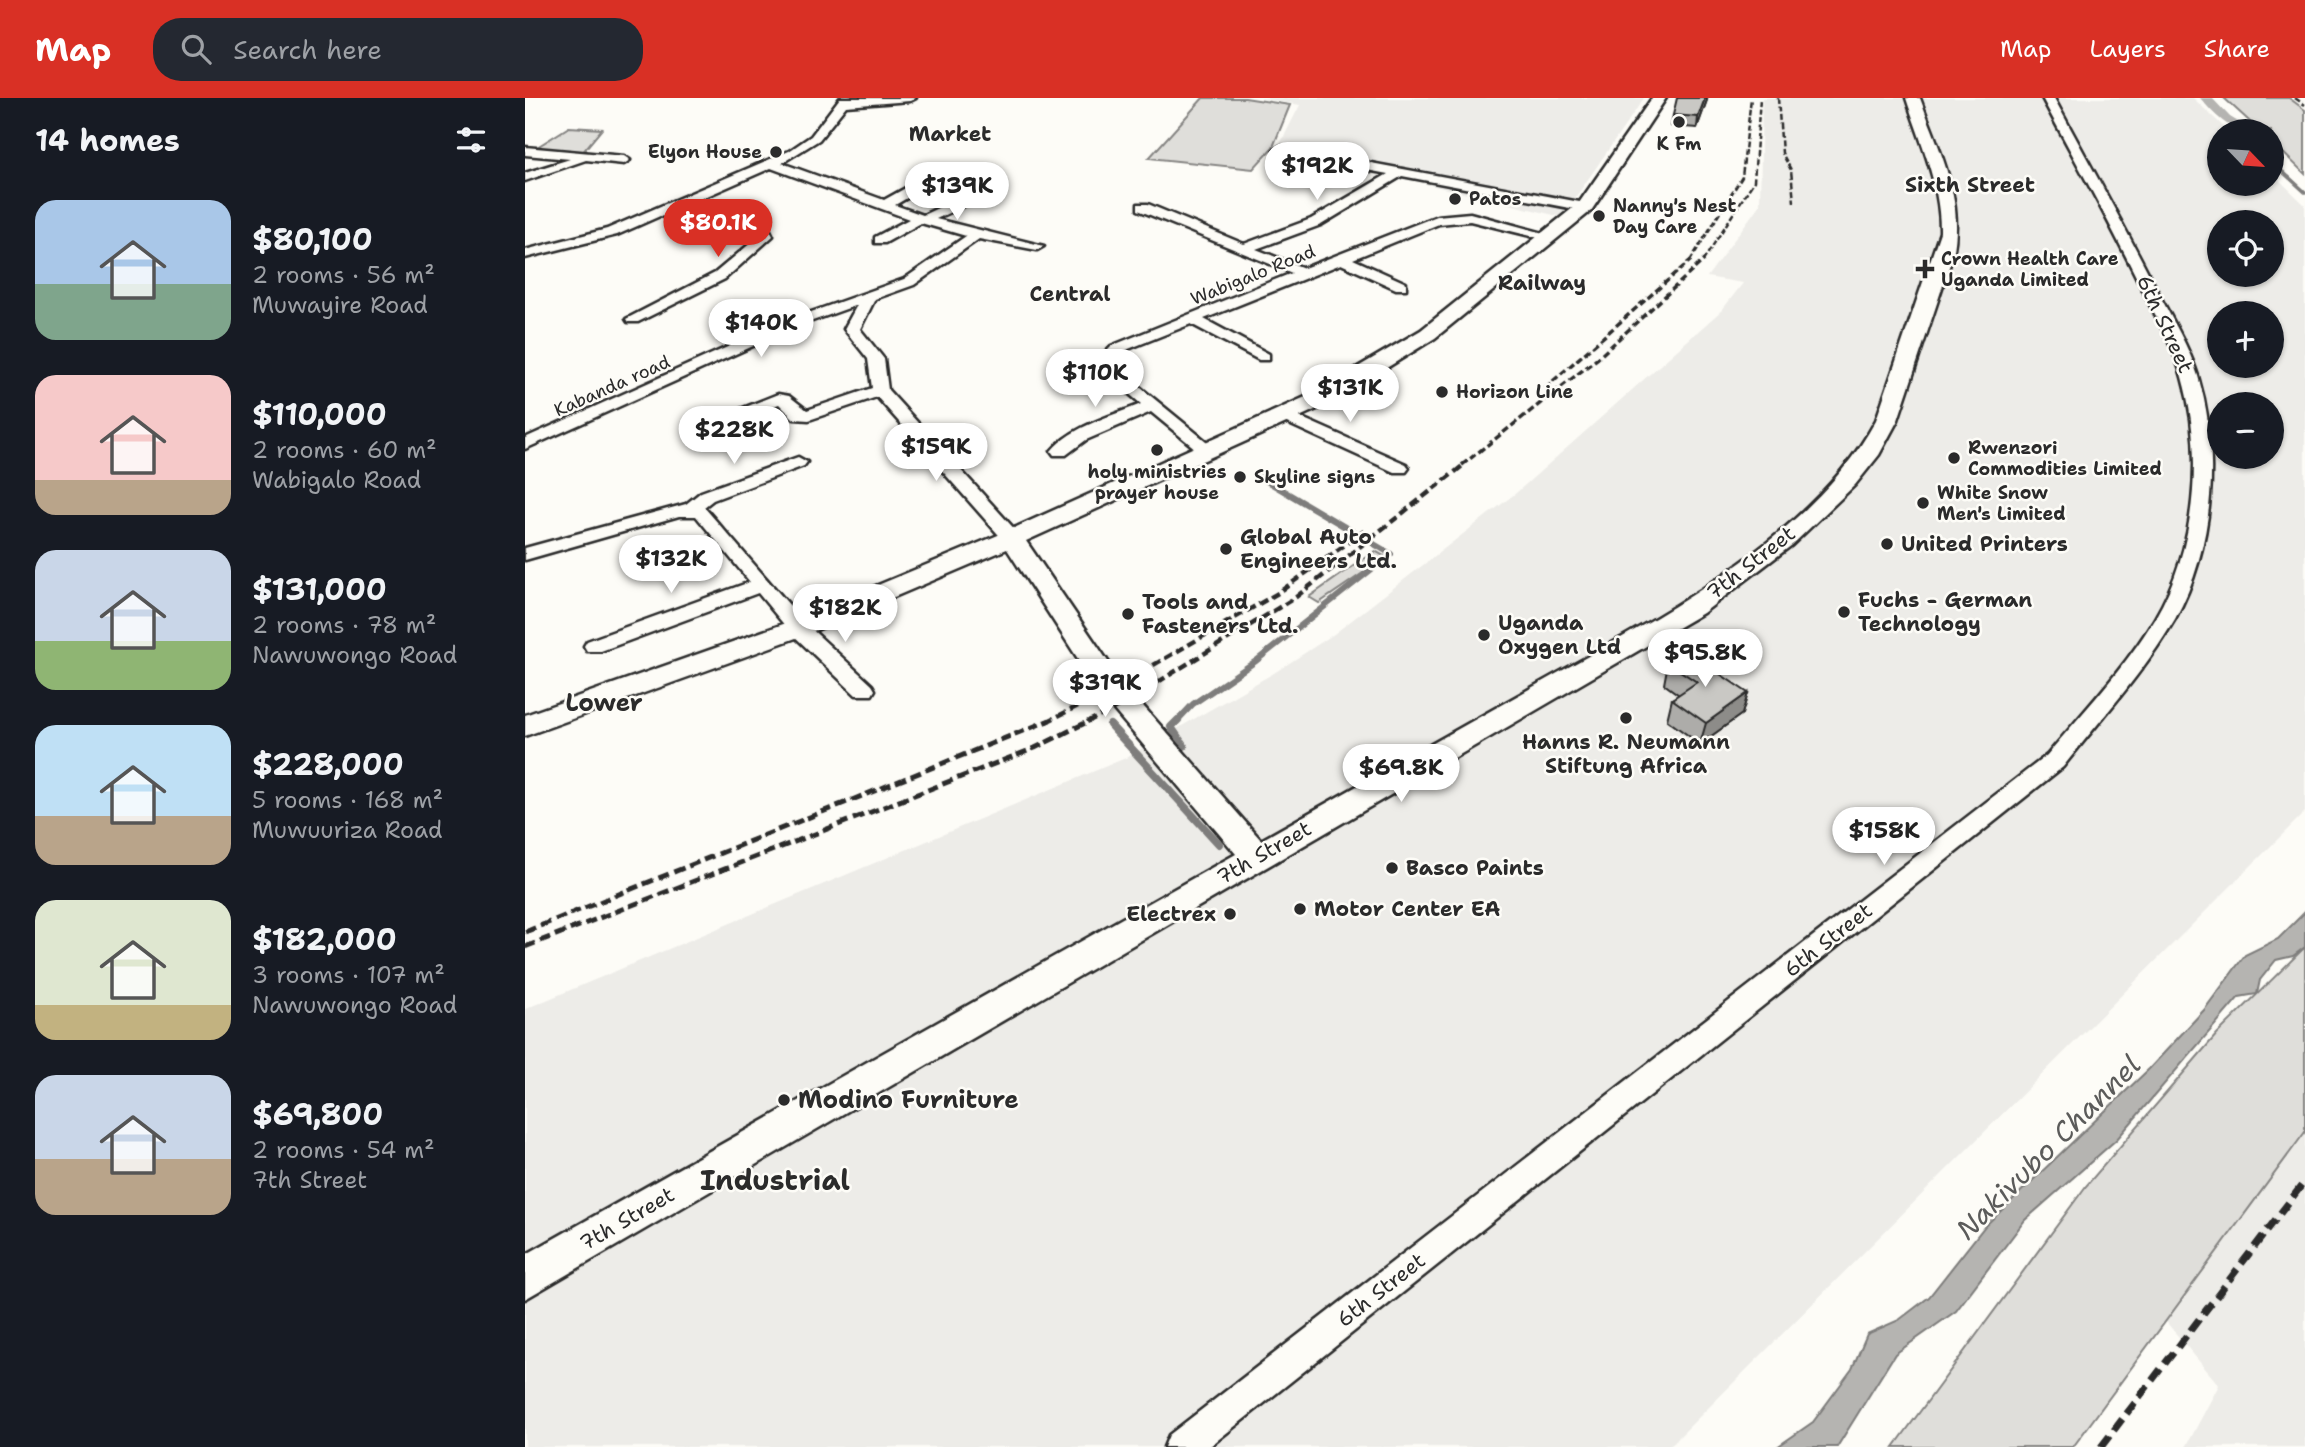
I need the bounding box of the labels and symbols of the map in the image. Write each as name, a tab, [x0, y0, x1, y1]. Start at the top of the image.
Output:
marker: K Fm	[1671, 114, 1687, 130]
north arrow	[2207, 119, 2284, 196]
district label: Market	[909, 120, 991, 148]
place label: K Fm	[1656, 132, 1702, 156]
place label: Elyon House	[648, 140, 762, 164]
pin: $192K	[1268, 142, 1366, 202]
marker: Elyon House	[768, 144, 784, 160]
pin: $139K	[908, 162, 1006, 222]
district label: Sixth Street	[1905, 171, 2035, 199]
place label: Patos	[1469, 187, 1521, 211]
marker: Patos	[1447, 191, 1463, 207]
place label: Nanny's Nest Day Care	[1613, 194, 1736, 239]
pin: $80.1K	[661, 200, 775, 259]
marker: Nanny's Nest Day Care	[1591, 208, 1607, 224]
street label: Wabigalo Road	[1187, 239, 1319, 311]
place label: Crown Health Care Uganda Limited	[1941, 247, 2119, 292]
marker: Crown Health Care Uganda Limited	[1915, 259, 1935, 279]
district label: Railway	[1498, 269, 1586, 297]
street label: 6th Street	[2130, 270, 2200, 378]
district label: Central	[1030, 280, 1110, 308]
pin: $140K	[712, 300, 810, 359]
street label: Kabanda road	[550, 350, 674, 422]
pin: $110K	[1046, 350, 1144, 409]
pin: $131K	[1301, 364, 1399, 424]
place label: Horizon Line	[1456, 380, 1574, 404]
marker: Horizon Line	[1434, 384, 1450, 400]
pin: $228K	[685, 406, 783, 466]
pin: $159K	[887, 424, 985, 483]
place label: Rwenzori Commodities Limited	[1968, 436, 2162, 481]
marker: holy ministries prayer house	[1149, 442, 1165, 458]
marker: Rwenzori Commodities Limited	[1946, 450, 1962, 466]
place label: holy ministries prayer house	[1088, 460, 1226, 505]
place label: Skyline signs	[1254, 465, 1375, 489]
marker: Skyline signs	[1232, 469, 1248, 485]
place label: White Snow Men's Limited	[1937, 481, 2066, 526]
marker: White Snow Men's Limited	[1915, 495, 1931, 511]
street label: 7th Street	[1701, 520, 1801, 606]
place label: Global Auto Engineers Ltd.	[1240, 523, 1397, 575]
place label: United Printers	[1901, 530, 2068, 558]
pin: $132K	[622, 536, 720, 595]
marker: United Printers	[1879, 536, 1895, 552]
marker: Global Auto Engineers Ltd.	[1218, 541, 1234, 557]
pin: $182K	[796, 584, 894, 644]
place label: Fuchs - German Technology	[1858, 586, 2032, 638]
place label: Tools and Fasteners Ltd.	[1142, 588, 1299, 640]
marker: Fuchs - German Technology	[1836, 604, 1852, 620]
marker: Tools and Fasteners Ltd.	[1120, 606, 1136, 622]
place label: Uganda Oxygen Ltd	[1498, 609, 1621, 661]
marker: Uganda Oxygen Ltd	[1476, 627, 1492, 643]
pin: $95.8K	[1648, 630, 1762, 689]
pin: $319K	[1056, 660, 1154, 719]
district label: Lower	[565, 687, 643, 719]
marker: Hanns R. Neumann Stiftung Africa	[1618, 710, 1634, 726]
place label: Hanns R. Neumann Stiftung Africa	[1522, 728, 1730, 780]
pin: $69.8K	[1344, 744, 1458, 804]
pin: $158K	[1835, 808, 1933, 867]
street label: 7th Street	[1211, 815, 1317, 891]
place label: Basco Paints	[1406, 854, 1544, 882]
marker: Basco Paints	[1384, 860, 1400, 876]
place label: Motor Center EA	[1314, 895, 1500, 923]
street label: 6th Street	[1778, 897, 1878, 983]
place label: Electrex	[1126, 900, 1216, 928]
marker: Motor Center EA	[1292, 901, 1308, 917]
marker: Electrex	[1222, 906, 1238, 922]
water label: Nakivubo Channel	[1947, 1046, 2149, 1248]
place label: Modino Furniture	[798, 1084, 1019, 1116]
marker: Modino Furniture	[776, 1092, 792, 1108]
district label: Industrial	[700, 1161, 850, 1199]
street label: 7th Street	[574, 1181, 680, 1257]
street label: 6th Street	[1331, 1247, 1431, 1333]

